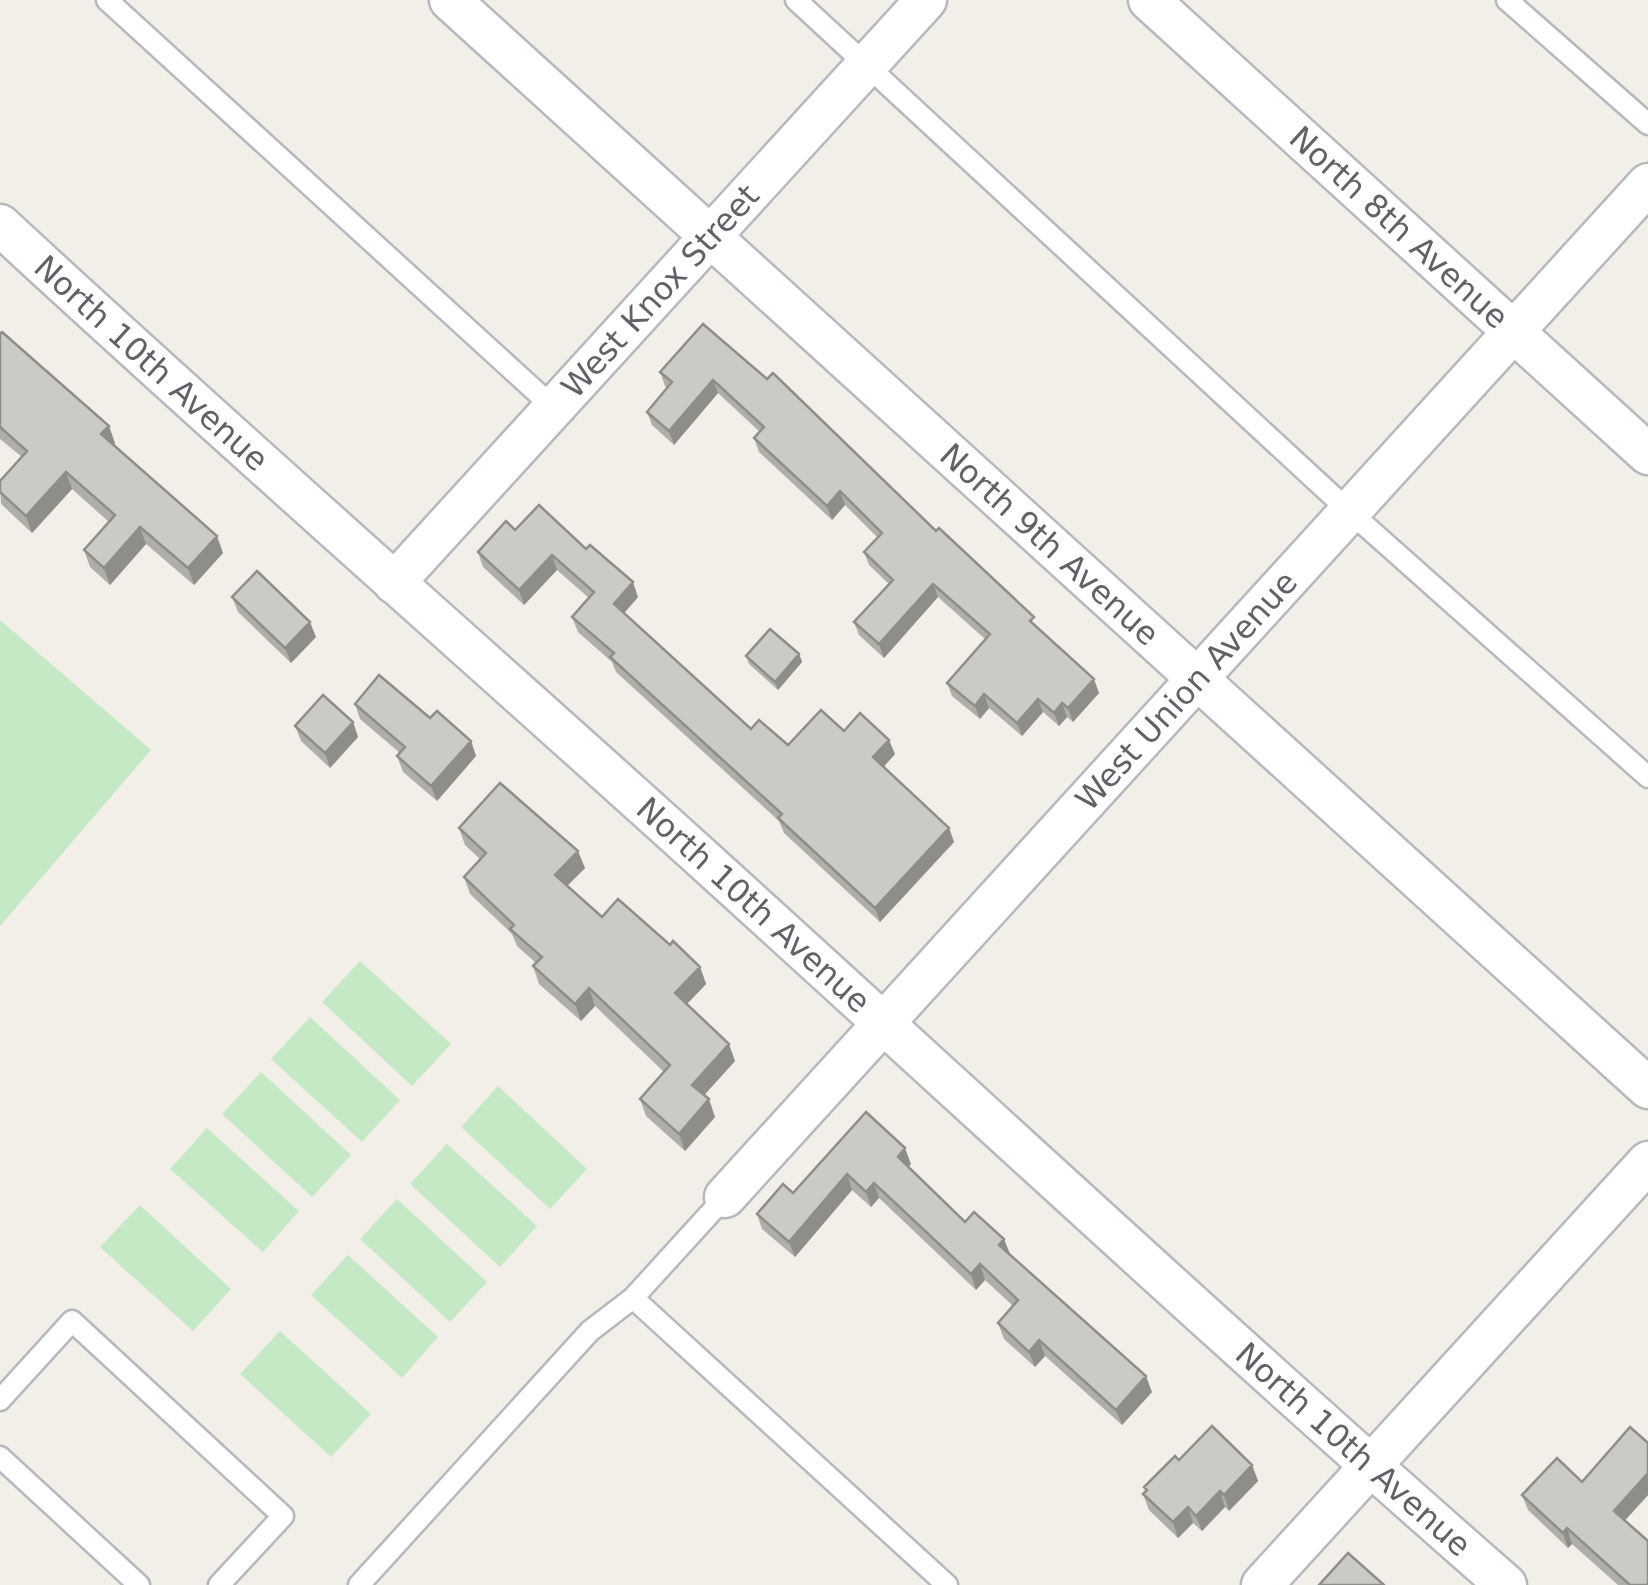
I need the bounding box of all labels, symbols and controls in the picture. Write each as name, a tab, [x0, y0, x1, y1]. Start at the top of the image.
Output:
street label: North 8th Avenue	[1282, 119, 1516, 336]
street label: West Knox Street	[554, 177, 767, 406]
street label: North 10th Avenue	[27, 248, 276, 479]
street label: North 9th Avenue	[932, 436, 1167, 653]
street label: West Union Avenue	[1068, 563, 1305, 818]
street label: North 10th Avenue	[629, 789, 878, 1021]
street label: North 10th Avenue	[1228, 1335, 1479, 1564]

